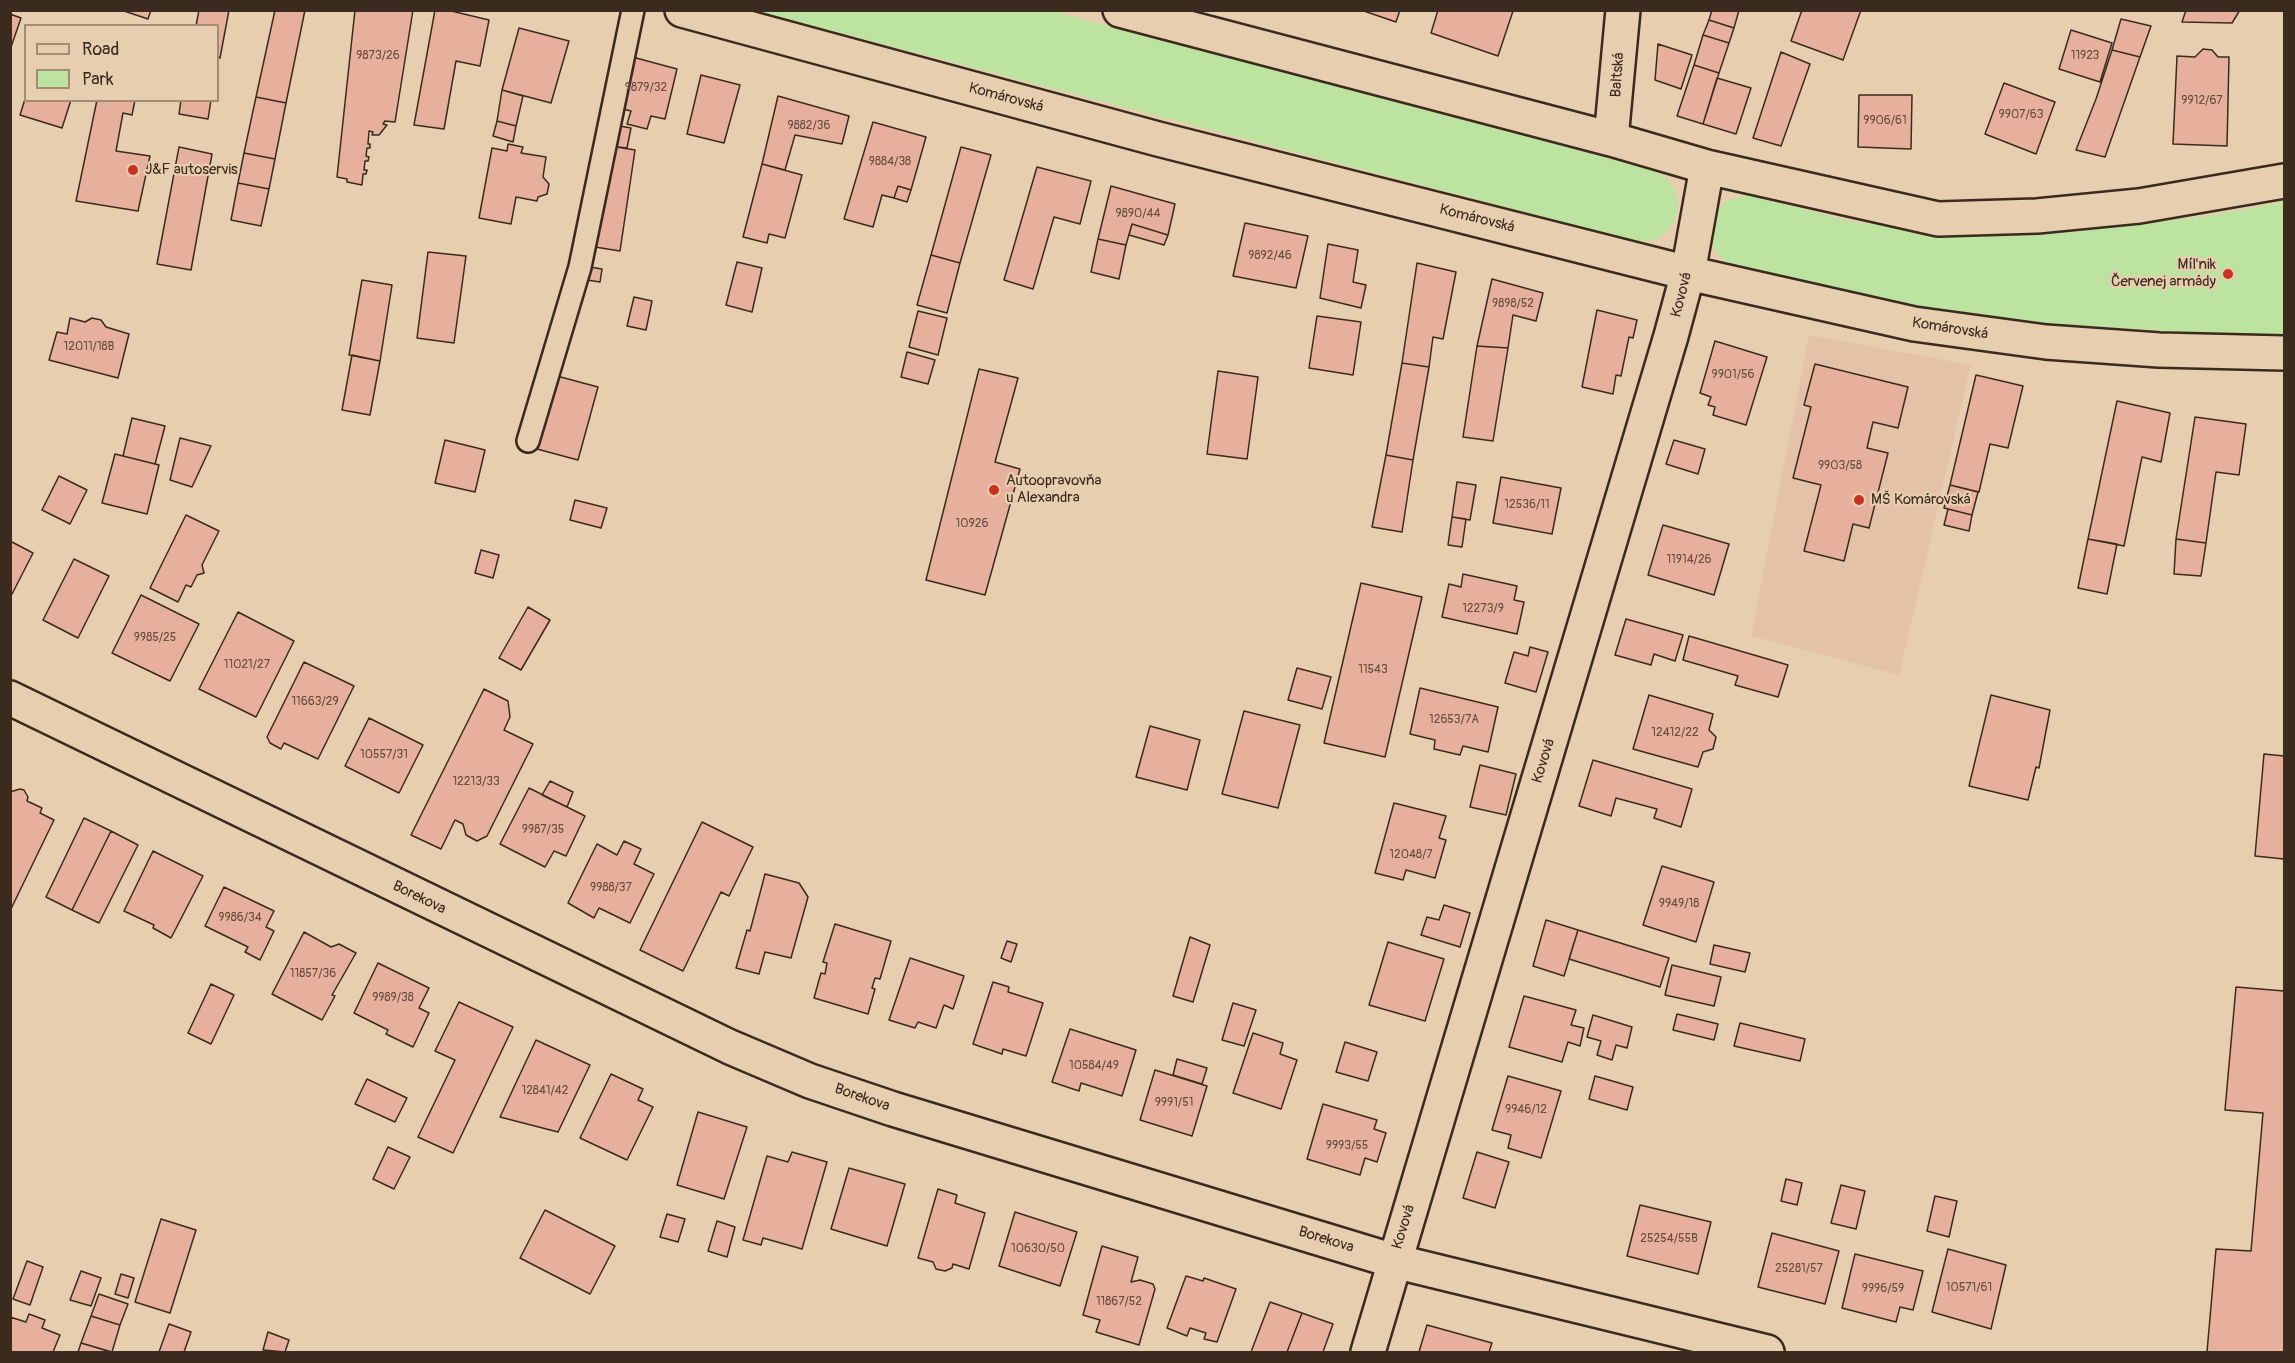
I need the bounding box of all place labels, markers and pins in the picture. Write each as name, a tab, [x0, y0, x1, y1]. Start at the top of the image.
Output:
place label: J&F autoservis	[145, 161, 238, 179]
marker: J&F autoservis	[126, 163, 140, 177]
place label: Míľnik Červenej armády	[2111, 256, 2216, 291]
marker: Míľnik Červenej armády	[2221, 267, 2235, 281]
place label: Autoopravovňa u Alexandra	[1006, 472, 1102, 507]
marker: Autoopravovňa u Alexandra	[987, 483, 1001, 497]
place label: MŠ Komárovská	[1871, 491, 1971, 509]
marker: MŠ Komárovská	[1852, 493, 1866, 507]

